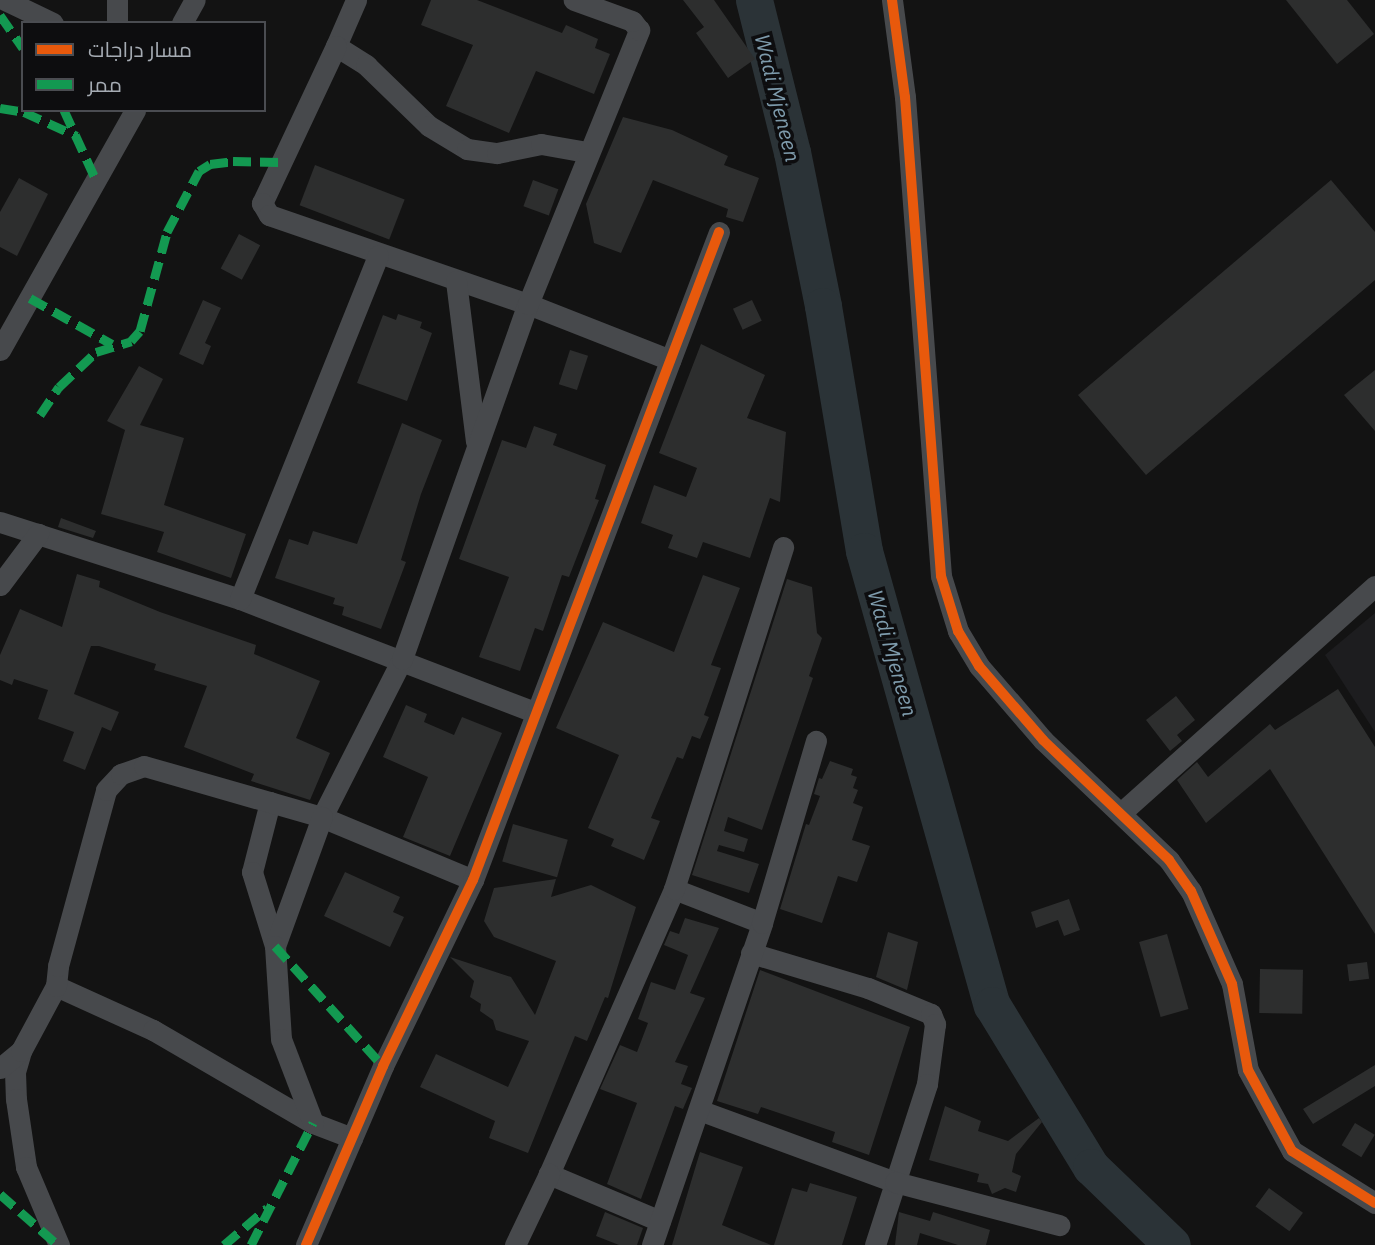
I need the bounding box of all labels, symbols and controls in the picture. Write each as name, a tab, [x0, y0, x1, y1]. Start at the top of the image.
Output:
legend	[21, 21, 266, 112]
water label: Wadi Mjeneen	[750, 32, 806, 164]
text: مسار دراجات	[88, 35, 192, 63]
text: ممر	[88, 70, 122, 98]
water label: Wadi Mjeneen	[863, 587, 923, 719]

